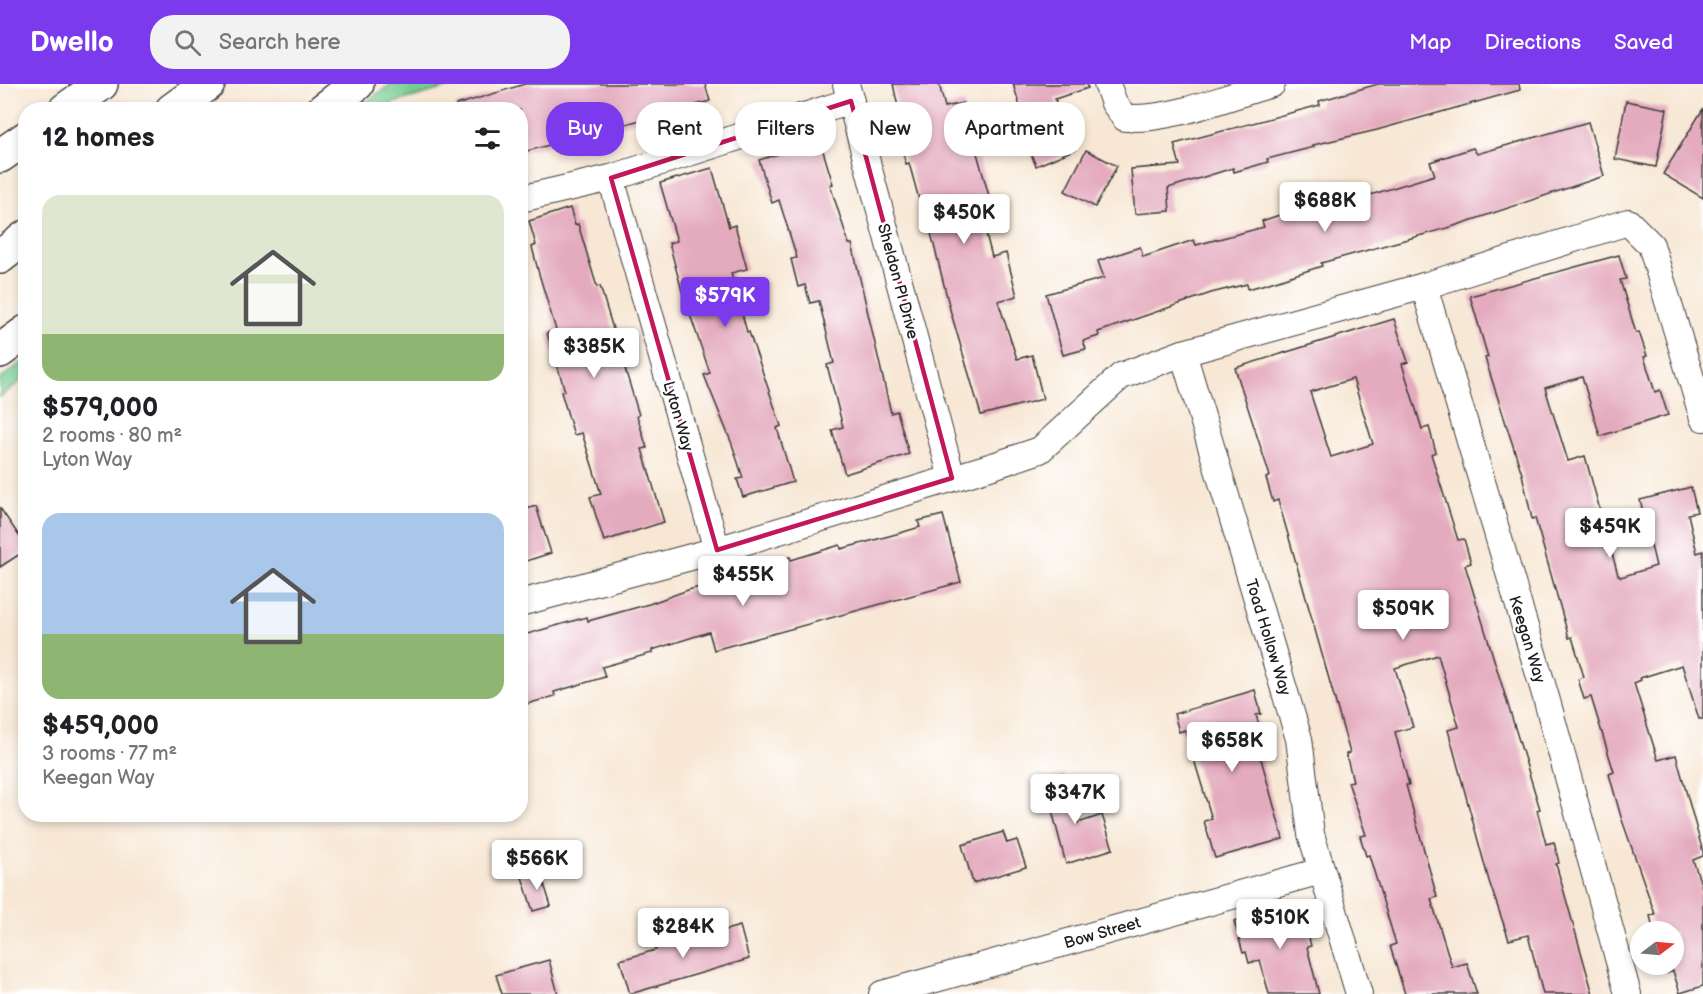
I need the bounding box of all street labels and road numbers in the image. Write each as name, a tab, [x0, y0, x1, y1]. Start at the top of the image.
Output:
street label: Sheldon Pl Drive	[873, 222, 922, 342]
street label: Lyton Way	[659, 379, 697, 454]
street label: Toad Hollow Way	[1241, 577, 1295, 699]
street label: Keegan Way	[1504, 594, 1549, 686]
street label: Bow Street	[1062, 913, 1143, 953]

